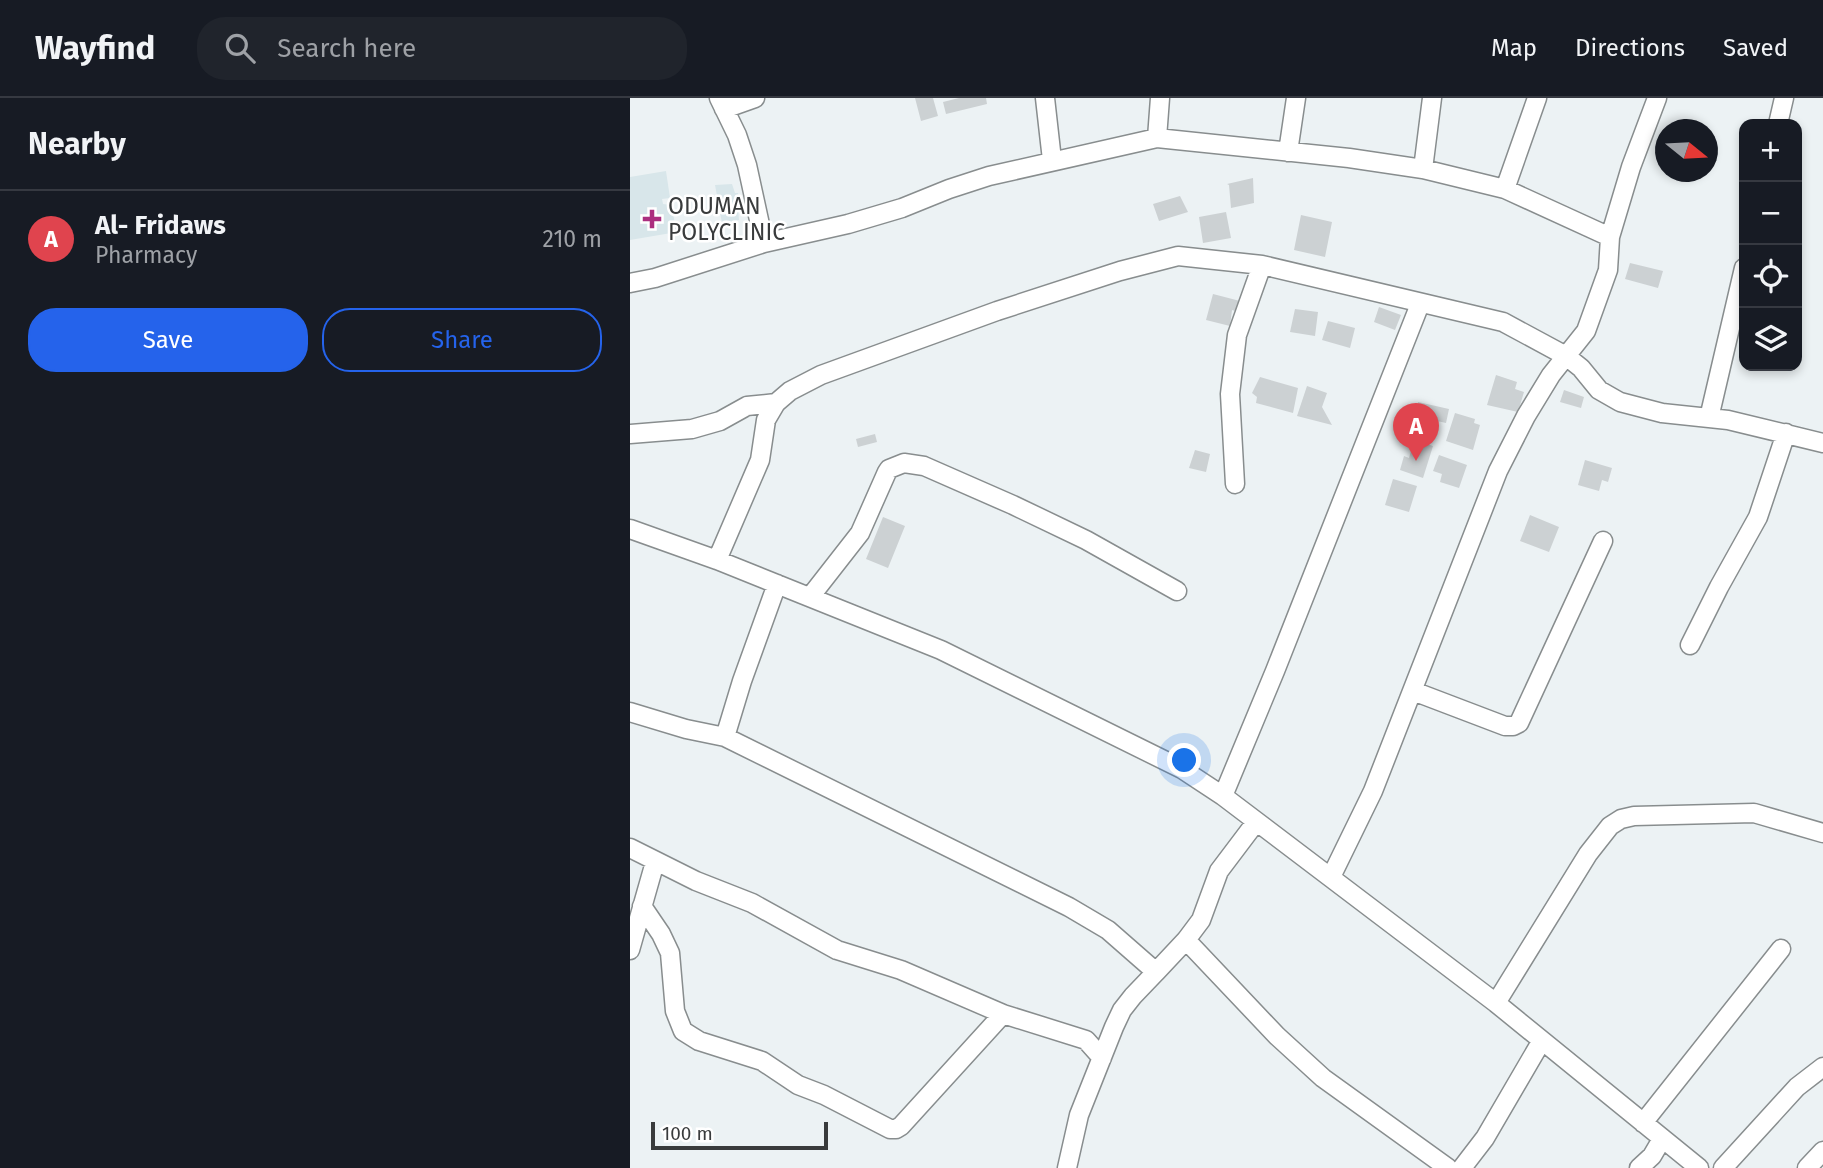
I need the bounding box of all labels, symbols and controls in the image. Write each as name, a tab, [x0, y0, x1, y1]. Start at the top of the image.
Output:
search box	[197, 17, 687, 80]
text: Wayfind	[35, 28, 155, 68]
icon: search	[221, 29, 259, 67]
text: Search here	[277, 33, 416, 64]
text: Map	[1491, 34, 1537, 62]
text: Directions	[1575, 34, 1685, 62]
text: Saved	[1723, 34, 1788, 62]
north arrow	[1655, 119, 1718, 182]
map controls	[1739, 119, 1802, 371]
button: +	[1739, 119, 1802, 182]
text: Nearby	[28, 126, 126, 162]
button: −	[1739, 182, 1802, 245]
place label: ODUMAN POLYCLINIC	[668, 192, 785, 246]
marker: ODUMAN POLYCLINIC	[642, 209, 662, 229]
text: Al- Fridaws	[95, 210, 226, 241]
text: A	[44, 225, 58, 253]
text: 210 m	[543, 225, 602, 253]
text: Pharmacy	[95, 241, 197, 269]
button: locate	[1739, 245, 1802, 308]
button: Save	[28, 308, 308, 372]
button: Share	[322, 308, 602, 372]
button: layers	[1739, 308, 1802, 371]
pin: A	[1393, 403, 1439, 461]
your location	[1167, 743, 1201, 777]
scale bar	[651, 1119, 828, 1151]
text: 100 m	[662, 1122, 713, 1145]

